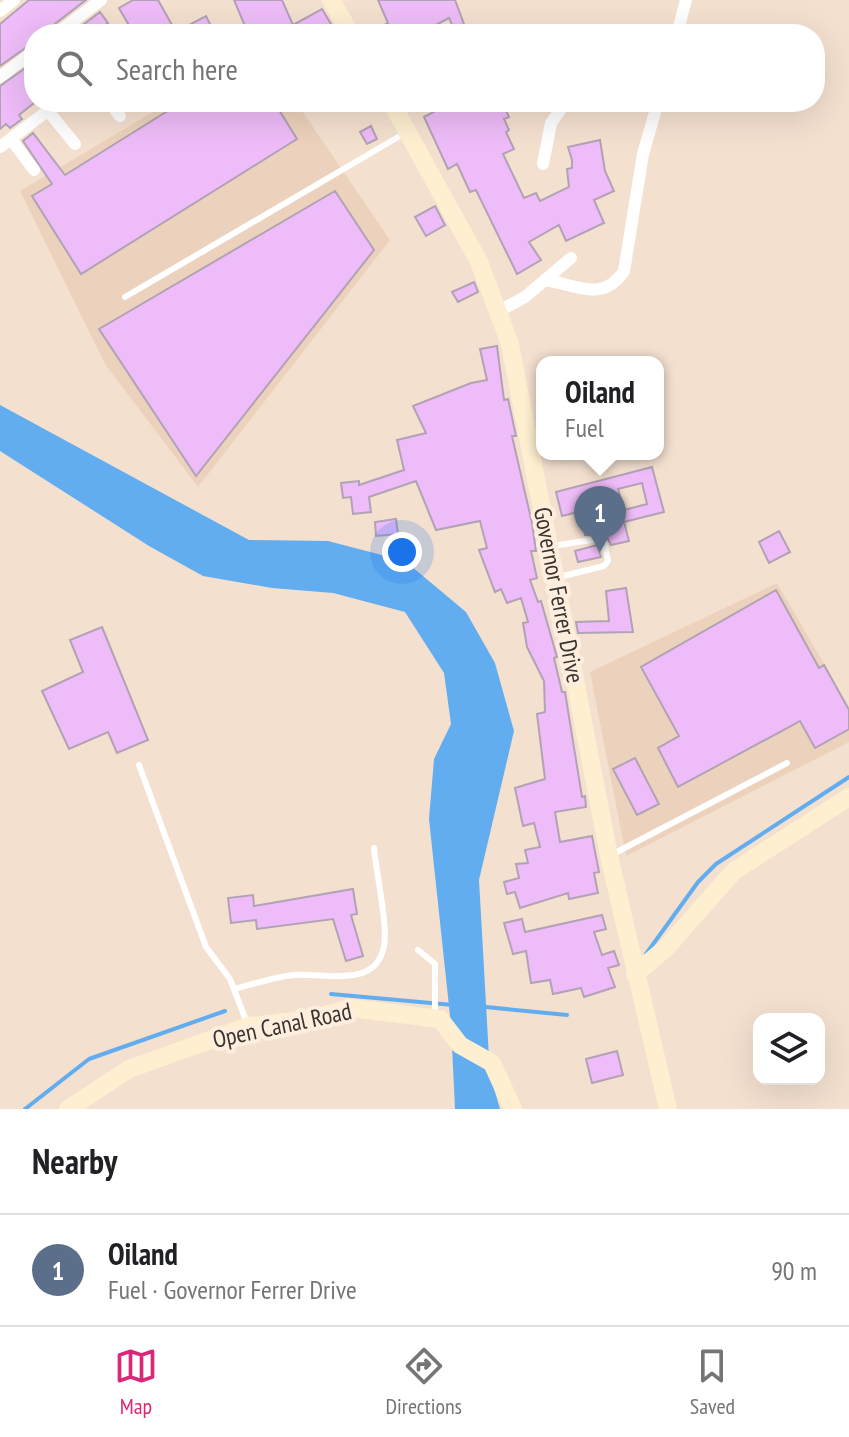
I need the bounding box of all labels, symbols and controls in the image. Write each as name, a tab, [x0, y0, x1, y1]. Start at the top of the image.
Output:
search box	[24, 24, 825, 112]
icon: search	[52, 46, 96, 90]
text: Search here	[116, 49, 238, 88]
popup	[536, 356, 664, 460]
text: Oiland	[565, 372, 635, 411]
text: Fuel	[565, 411, 604, 444]
pin: 1	[574, 486, 626, 552]
street label: Governor Ferrer Drive	[527, 504, 591, 686]
your location	[382, 532, 422, 572]
street label: Open Canal Road	[210, 995, 354, 1055]
map controls	[753, 1013, 825, 1085]
button: layers	[753, 1013, 825, 1085]
text: Nearby	[32, 1139, 117, 1183]
text: Oiland	[108, 1234, 178, 1273]
text: 1	[52, 1254, 64, 1287]
text: 90 m	[771, 1254, 817, 1287]
text: Fuel · Governor Ferrer Drive	[108, 1273, 357, 1306]
tab: Map	[114, 1344, 158, 1420]
tab: Directions	[386, 1344, 462, 1420]
tab: Saved	[690, 1344, 735, 1420]

